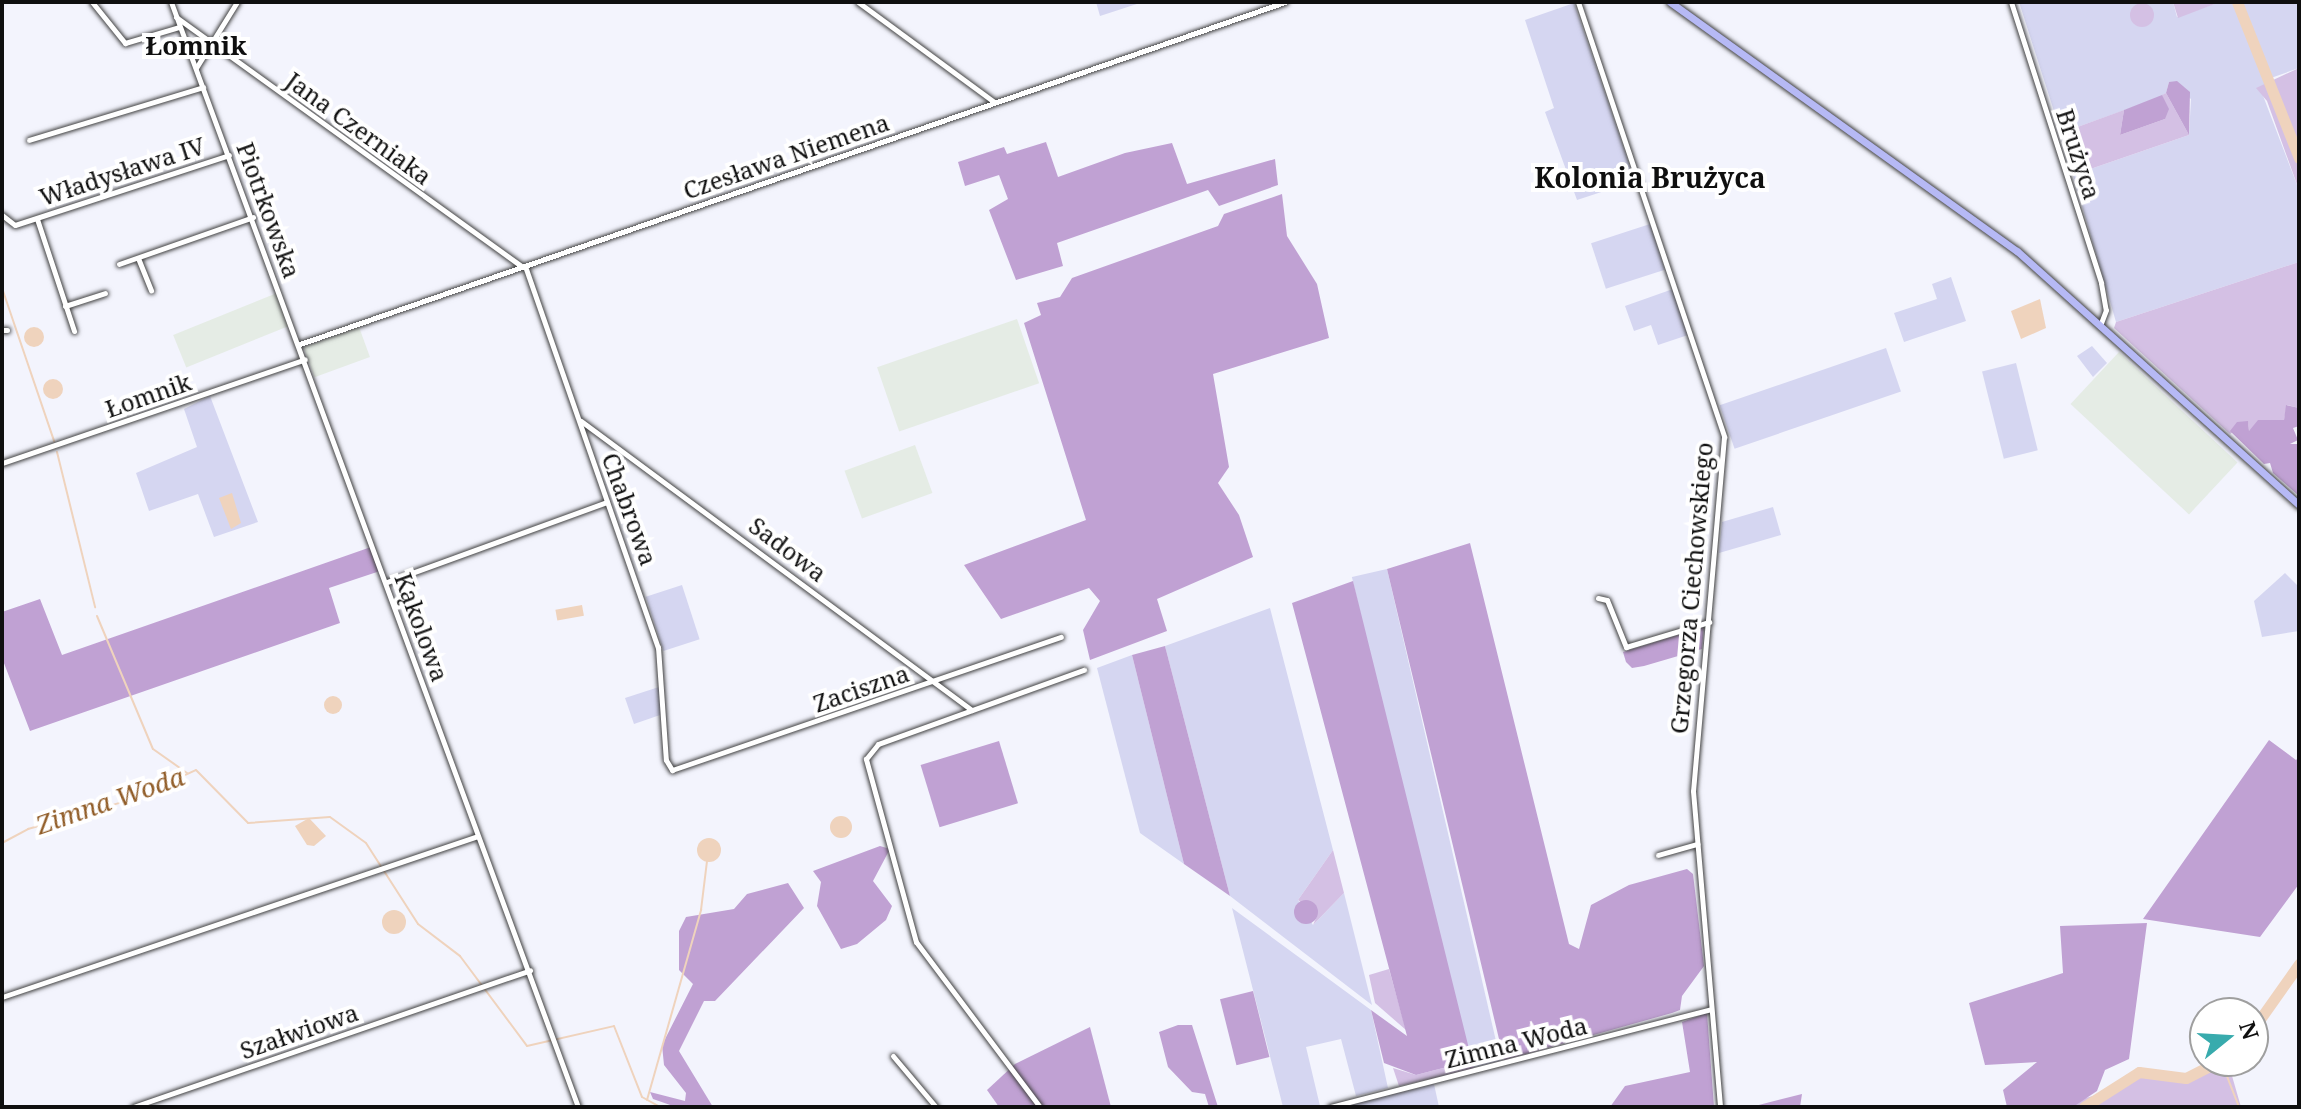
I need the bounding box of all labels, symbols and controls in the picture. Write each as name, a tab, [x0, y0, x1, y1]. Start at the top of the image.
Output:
district label: Łomnik	[145, 30, 247, 62]
street label: Jana Czerniaka	[281, 66, 437, 190]
street label: Brużyca	[2051, 105, 2107, 203]
street label: Czesława Niemena	[679, 107, 893, 205]
street label: Władysława IV	[36, 131, 208, 211]
street label: Piotrkowska	[231, 138, 307, 282]
district label: Kolonia Brużyca	[1534, 160, 1766, 194]
street label: Łomnik	[101, 367, 195, 423]
street label: Grzegorza Ciechowskiego	[1664, 441, 1718, 735]
street label: Chabrowa	[596, 449, 664, 569]
street label: Sadowa	[744, 511, 832, 587]
street label: Kąkolowa	[389, 569, 455, 685]
street label: Zaciszna	[809, 658, 913, 718]
water label: Zimna Woda	[32, 761, 188, 841]
street label: Szałwiowa	[236, 997, 362, 1065]
north arrow	[2189, 997, 2269, 1077]
street label: Zimna Woda	[1442, 1010, 1590, 1074]
text: N	[2233, 1017, 2267, 1043]

